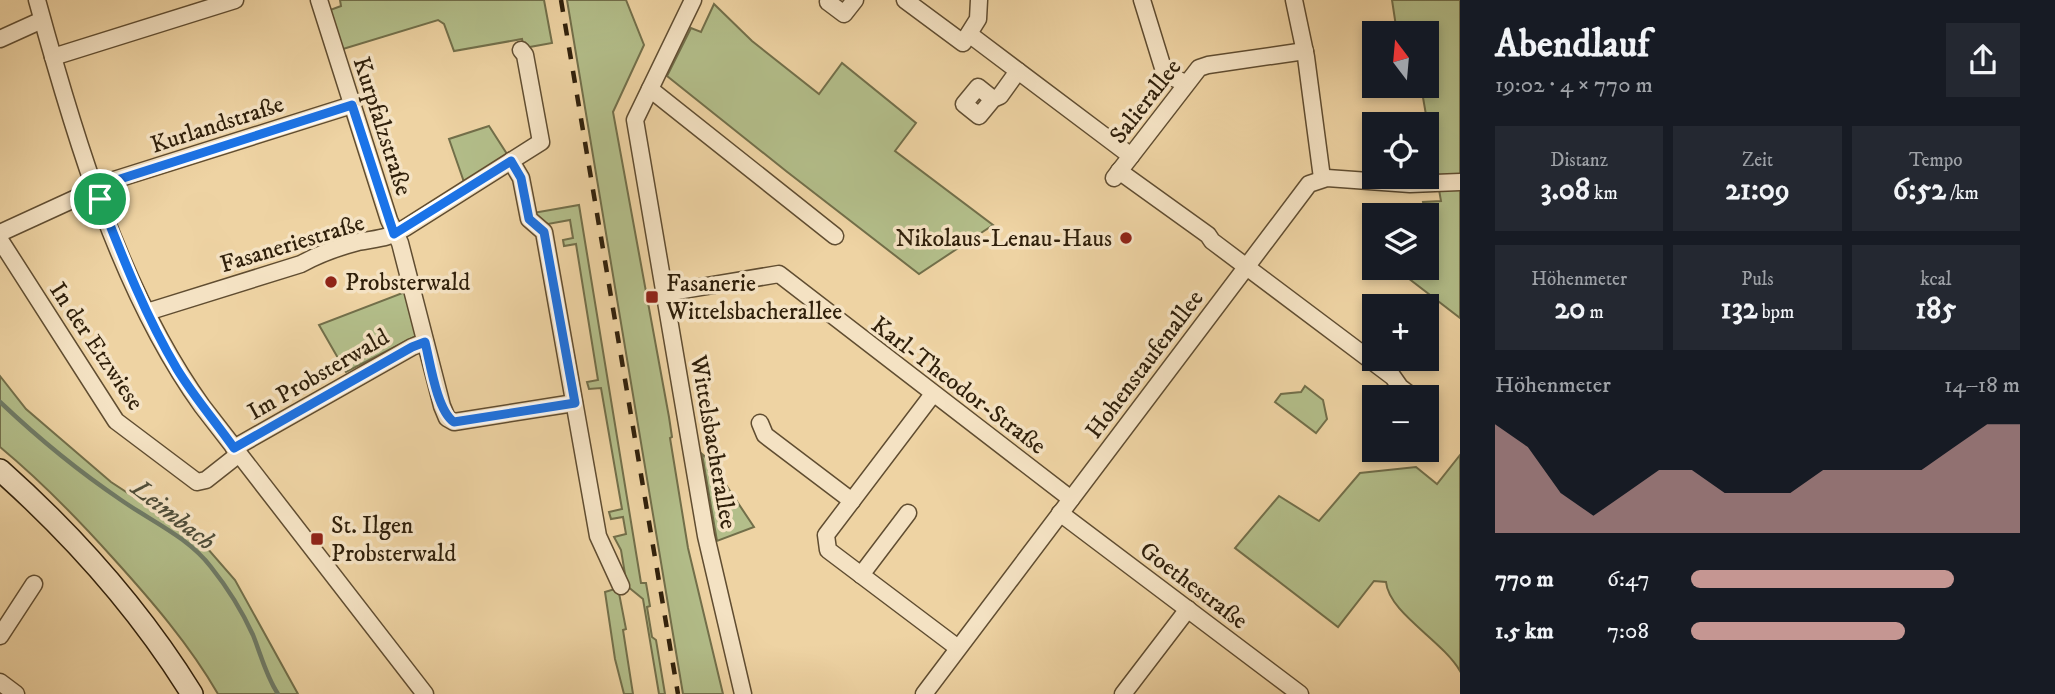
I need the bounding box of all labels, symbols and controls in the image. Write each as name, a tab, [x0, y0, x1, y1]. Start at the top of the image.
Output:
north arrow	[1362, 21, 1438, 98]
map controls	[1362, 21, 1439, 462]
text: Abendlauf	[1495, 21, 1649, 69]
button: share	[1946, 23, 2020, 97]
street label: Kurpfalzstraße	[346, 53, 419, 199]
street label: Salierallee	[1103, 53, 1188, 150]
text: 19:02 · 4 × 770 m	[1495, 71, 1653, 100]
street label: Kurlandstraße	[147, 89, 288, 161]
button: locate	[1362, 112, 1439, 189]
text: Distanz	[1550, 149, 1608, 172]
text: Zeit	[1742, 149, 1773, 172]
text: Tempo	[1909, 149, 1963, 172]
pin	[70, 169, 130, 229]
text: 3.08	[1541, 172, 1590, 209]
text: 21:09	[1725, 172, 1790, 209]
text: 6:52	[1893, 172, 1946, 209]
icon: arrive	[81, 180, 119, 218]
text: km	[1590, 182, 1618, 205]
text: /km	[1946, 182, 1979, 205]
button: layers	[1362, 203, 1439, 280]
street label: Fasaneriestraße	[217, 208, 368, 280]
place label: Nikolaus-Lenau-Haus	[895, 224, 1112, 254]
marker: Nikolaus-Lenau-Haus	[1118, 230, 1134, 246]
place label: Probsterwald	[345, 268, 470, 298]
text: Höhenmeter	[1531, 268, 1627, 291]
text: Puls	[1741, 268, 1774, 291]
text: kcal	[1920, 268, 1951, 291]
place label: Fasanerie Wittelsbacherallee	[665, 269, 842, 327]
marker: Probsterwald	[323, 274, 339, 290]
street label: In der Etzwiese	[42, 277, 150, 416]
street label: Hohenstaufenallee	[1079, 284, 1210, 445]
marker: Fasanerie Wittelsbacherallee	[644, 289, 660, 305]
text: 20	[1555, 291, 1585, 328]
text: 132	[1721, 291, 1758, 328]
text: 185	[1915, 291, 1956, 328]
button: +	[1362, 294, 1439, 371]
text: m	[1585, 301, 1604, 324]
text: bpm	[1758, 301, 1794, 324]
street label: Karl-Theodor-Straße	[865, 310, 1052, 461]
street label: Im Probsterwald	[242, 322, 395, 427]
street label: Wittelsbacherallee	[683, 352, 743, 532]
text: Höhenmeter	[1495, 371, 1611, 400]
text: 14–18 m	[1944, 371, 2020, 400]
button: −	[1362, 385, 1439, 462]
water label: Leimbach	[123, 471, 222, 558]
place label: St. Ilgen Probsterwald	[331, 511, 456, 569]
marker: St. Ilgen Probsterwald	[309, 531, 325, 547]
street label: Goethestraße	[1133, 535, 1254, 636]
text: 770 m	[1495, 565, 1554, 594]
text: 6:47	[1607, 565, 1650, 594]
text: 1.5 km	[1495, 617, 1554, 646]
text: 7:08	[1607, 617, 1649, 646]

